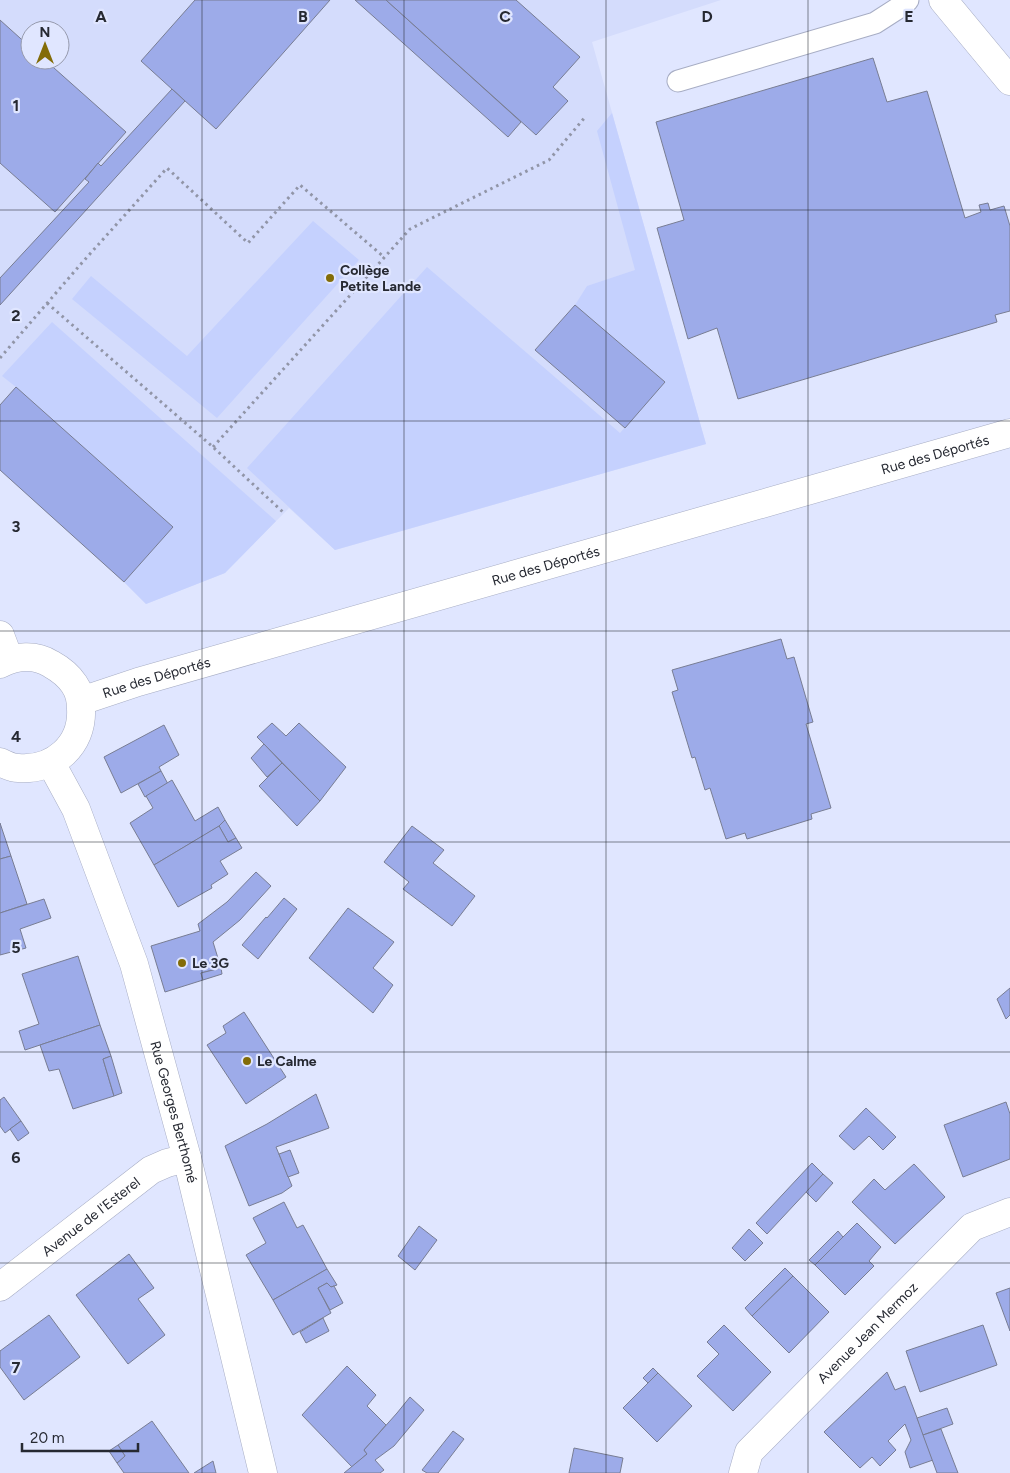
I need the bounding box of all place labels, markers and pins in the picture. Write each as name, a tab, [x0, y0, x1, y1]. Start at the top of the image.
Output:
place label: Collège Petite Lande	[340, 262, 421, 295]
marker: Collège Petite Lande	[324, 272, 336, 284]
place label: Le 3G	[192, 955, 229, 972]
marker: Le 3G	[176, 957, 188, 969]
place label: Le Calme	[257, 1053, 317, 1070]
marker: Le Calme	[241, 1055, 253, 1067]

